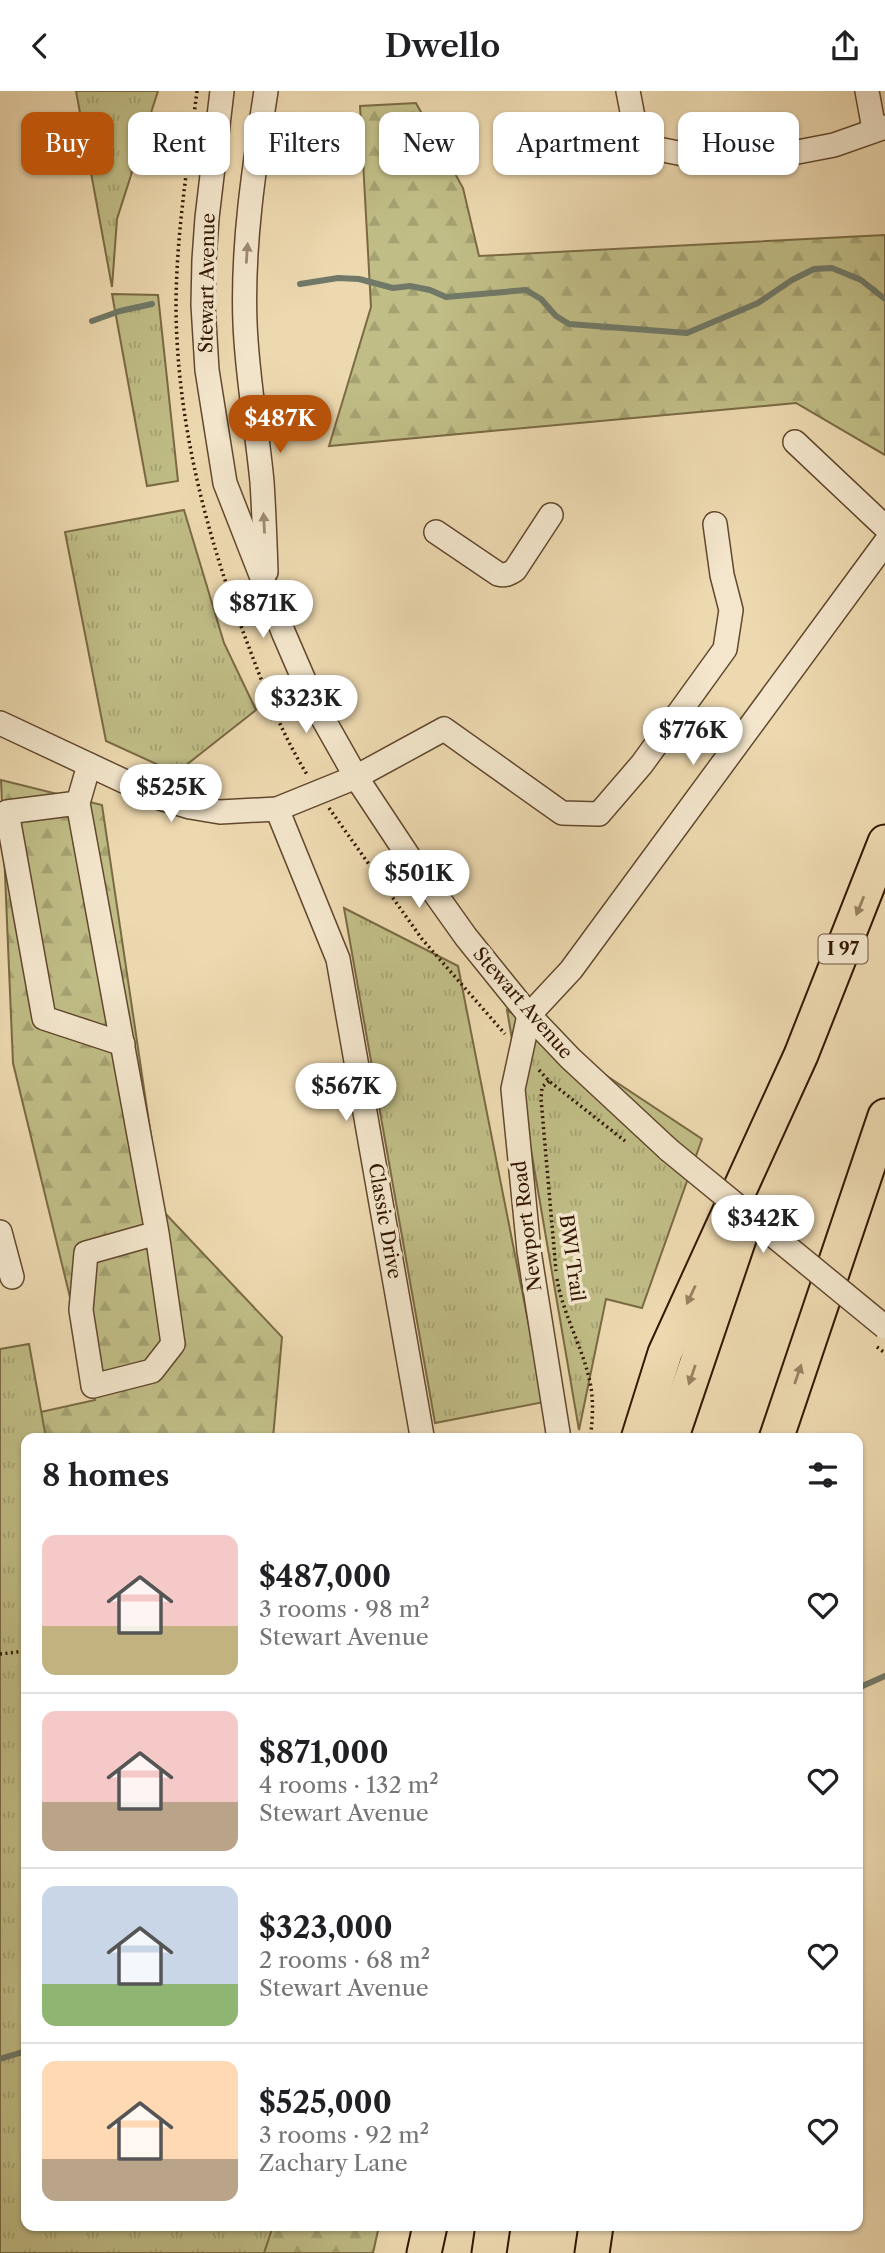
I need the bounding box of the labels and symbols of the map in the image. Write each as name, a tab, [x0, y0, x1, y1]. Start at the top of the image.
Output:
street label: Stewart Avenue	[194, 213, 220, 353]
one-way arrow	[242, 242, 253, 264]
pin: $487K	[231, 395, 329, 455]
one-way arrow	[258, 512, 269, 534]
pin: $871K	[214, 581, 312, 640]
pin: $323K	[257, 675, 355, 735]
pin: $776K	[644, 707, 742, 767]
pin: $525K	[122, 765, 220, 824]
pin: $501K	[370, 851, 468, 910]
one-way arrow	[854, 895, 865, 916]
road number: I 97	[818, 935, 868, 963]
street label: Stewart Avenue	[468, 943, 578, 1063]
pin: $567K	[297, 1063, 395, 1123]
street label: Newport Road	[508, 1159, 546, 1293]
street label: Classic Drive	[364, 1161, 406, 1281]
pin: $342K	[714, 1195, 812, 1255]
street label: BWI Trail	[554, 1213, 590, 1303]
one-way arrow	[685, 1285, 696, 1306]
one-way arrow	[793, 1363, 804, 1384]
one-way arrow	[686, 1364, 697, 1385]

